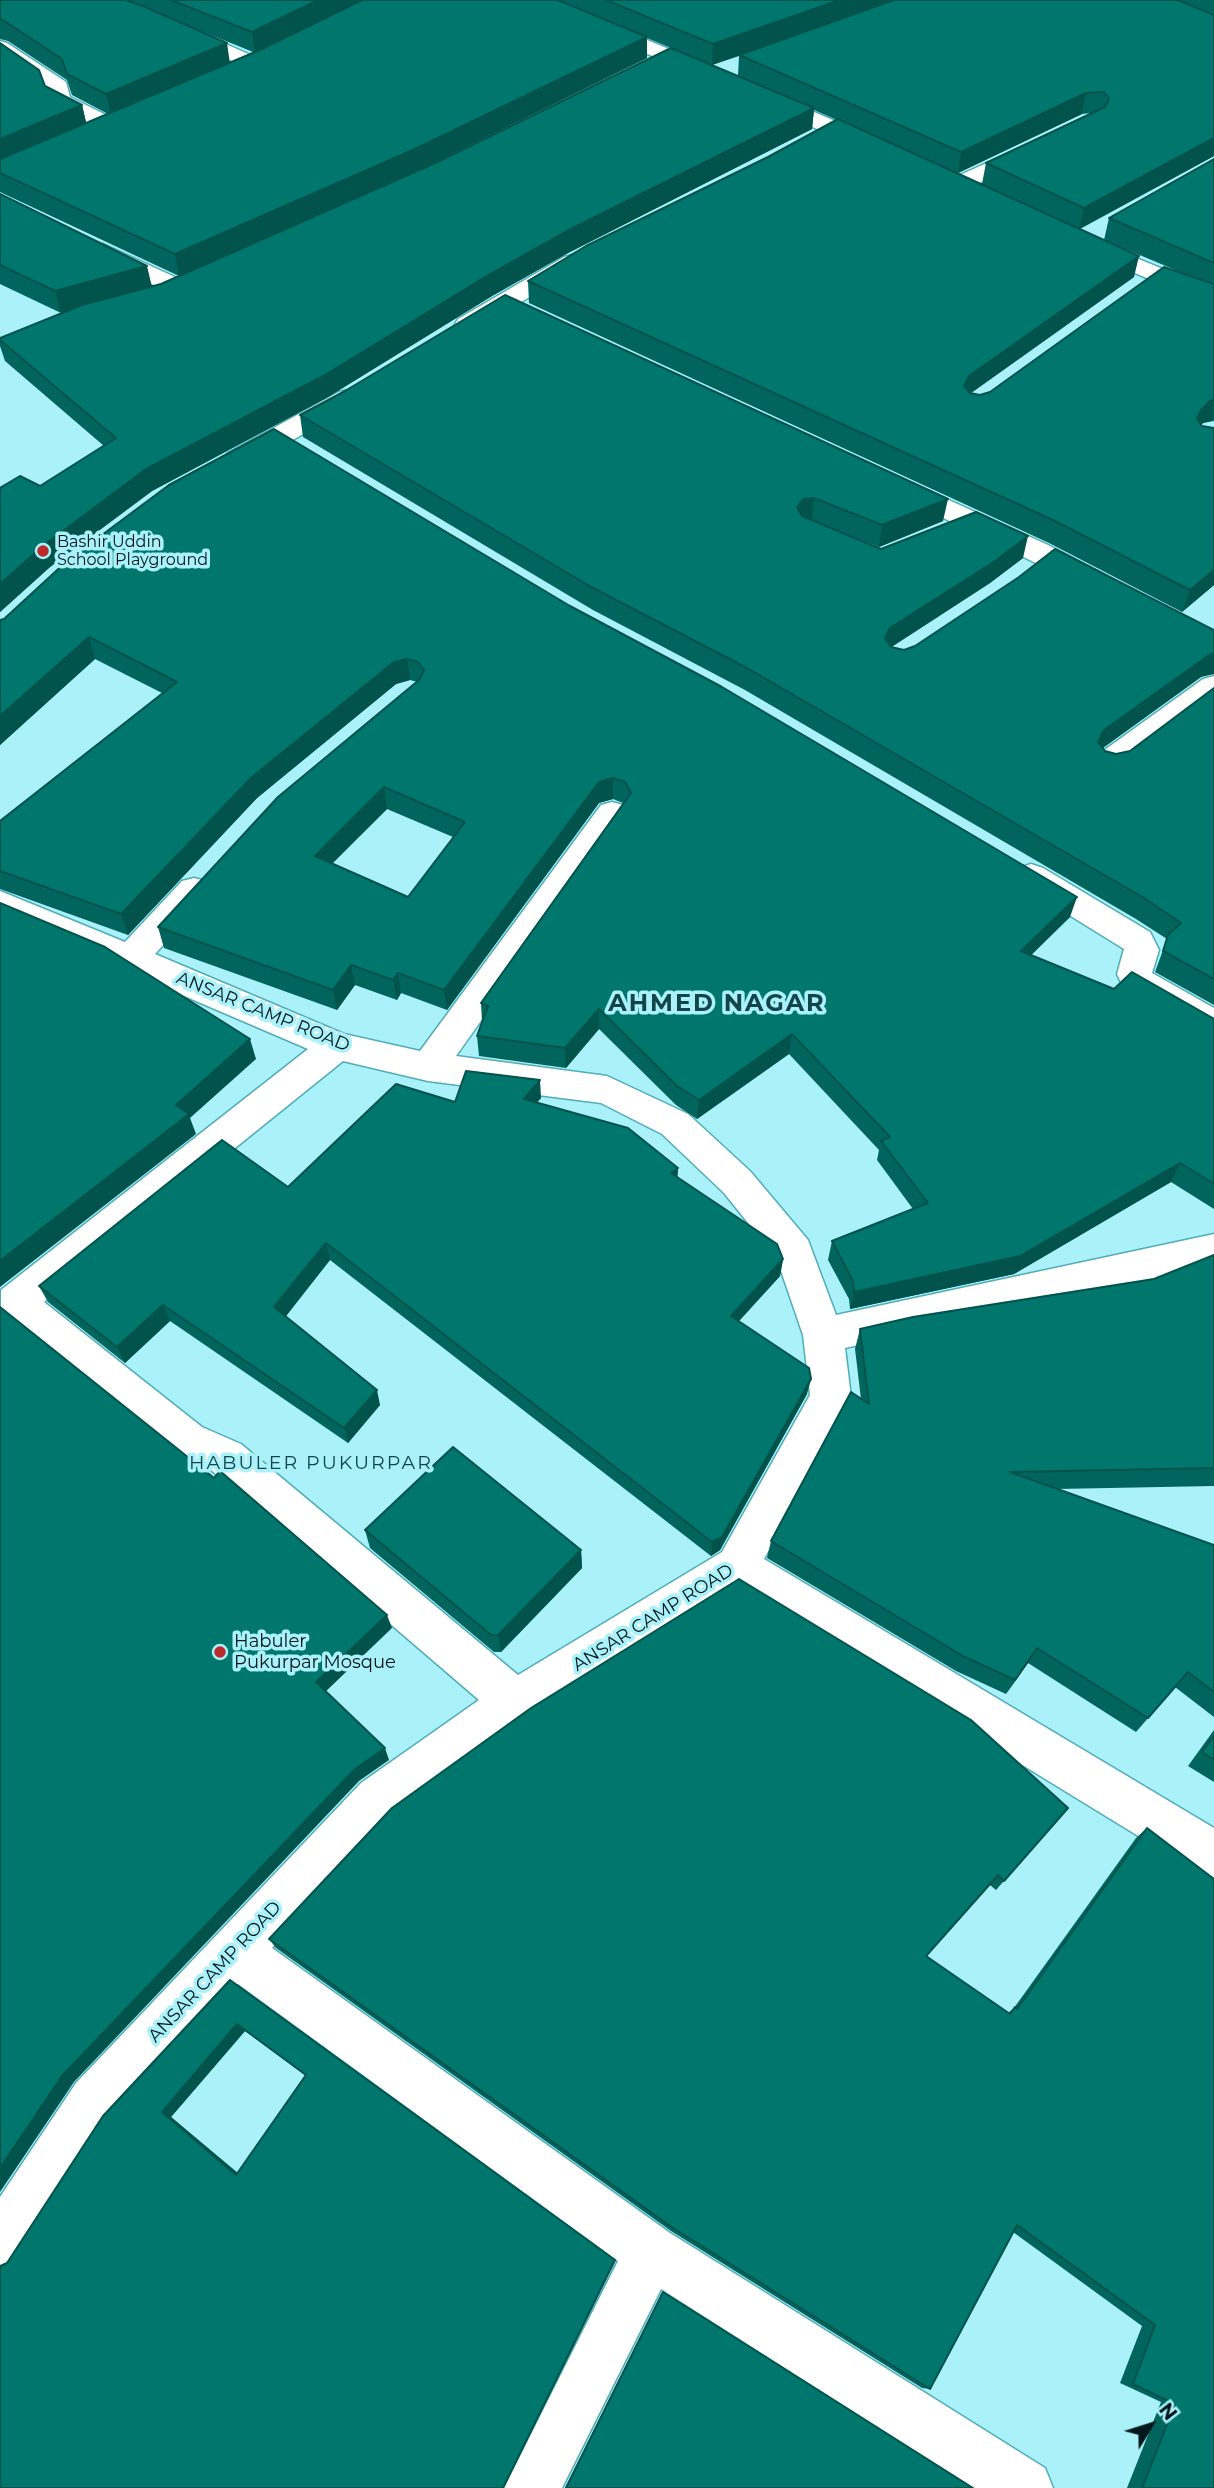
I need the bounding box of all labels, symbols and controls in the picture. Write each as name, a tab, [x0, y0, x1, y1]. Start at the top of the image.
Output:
place label: Bashir Uddin School Playground	[57, 532, 208, 570]
marker: Bashir Uddin School Playground	[35, 543, 51, 559]
street label: ANSAR CAMP ROAD	[173, 967, 353, 1057]
district label: AHMED NAGAR	[610, 990, 824, 1018]
district label: HABULER PUKURPAR	[191, 1452, 431, 1474]
street label: ANSAR CAMP ROAD	[569, 1560, 737, 1676]
place label: Habuler Pukurpar Mosque	[234, 1631, 396, 1674]
marker: Habuler Pukurpar Mosque	[212, 1644, 228, 1660]
street label: ANSAR CAMP ROAD	[144, 1897, 286, 2047]
north arrow	[1116, 2390, 1186, 2460]
text: N	[1154, 2399, 1182, 2425]

